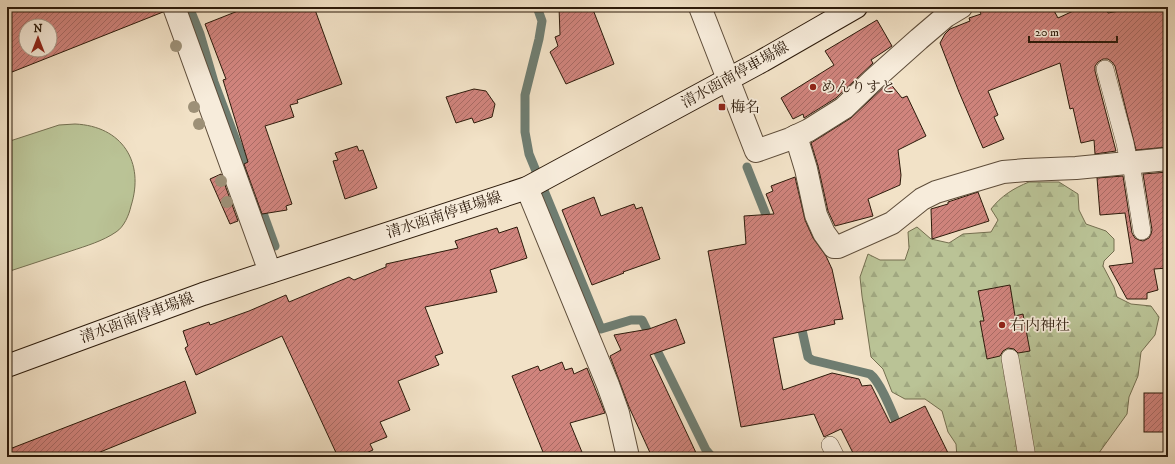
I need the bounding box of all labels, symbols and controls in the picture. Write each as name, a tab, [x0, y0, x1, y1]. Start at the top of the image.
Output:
north arrow	[18, 18, 58, 58]
scale bar	[1029, 18, 1117, 44]
text: N	[33, 22, 43, 36]
text: 20 m	[1035, 25, 1059, 40]
street label: 清水函南停車場線	[678, 38, 792, 112]
place label: めんりすと	[821, 78, 896, 97]
marker: めんりすと	[808, 82, 818, 92]
place label: 梅名	[730, 98, 760, 117]
marker: 梅名	[717, 102, 727, 112]
street label: 清水函南停車場線	[384, 187, 504, 243]
street label: 清水函南停車場線	[77, 289, 197, 347]
place label: 右内神社	[1010, 316, 1070, 335]
marker: 右内神社	[997, 320, 1007, 330]

